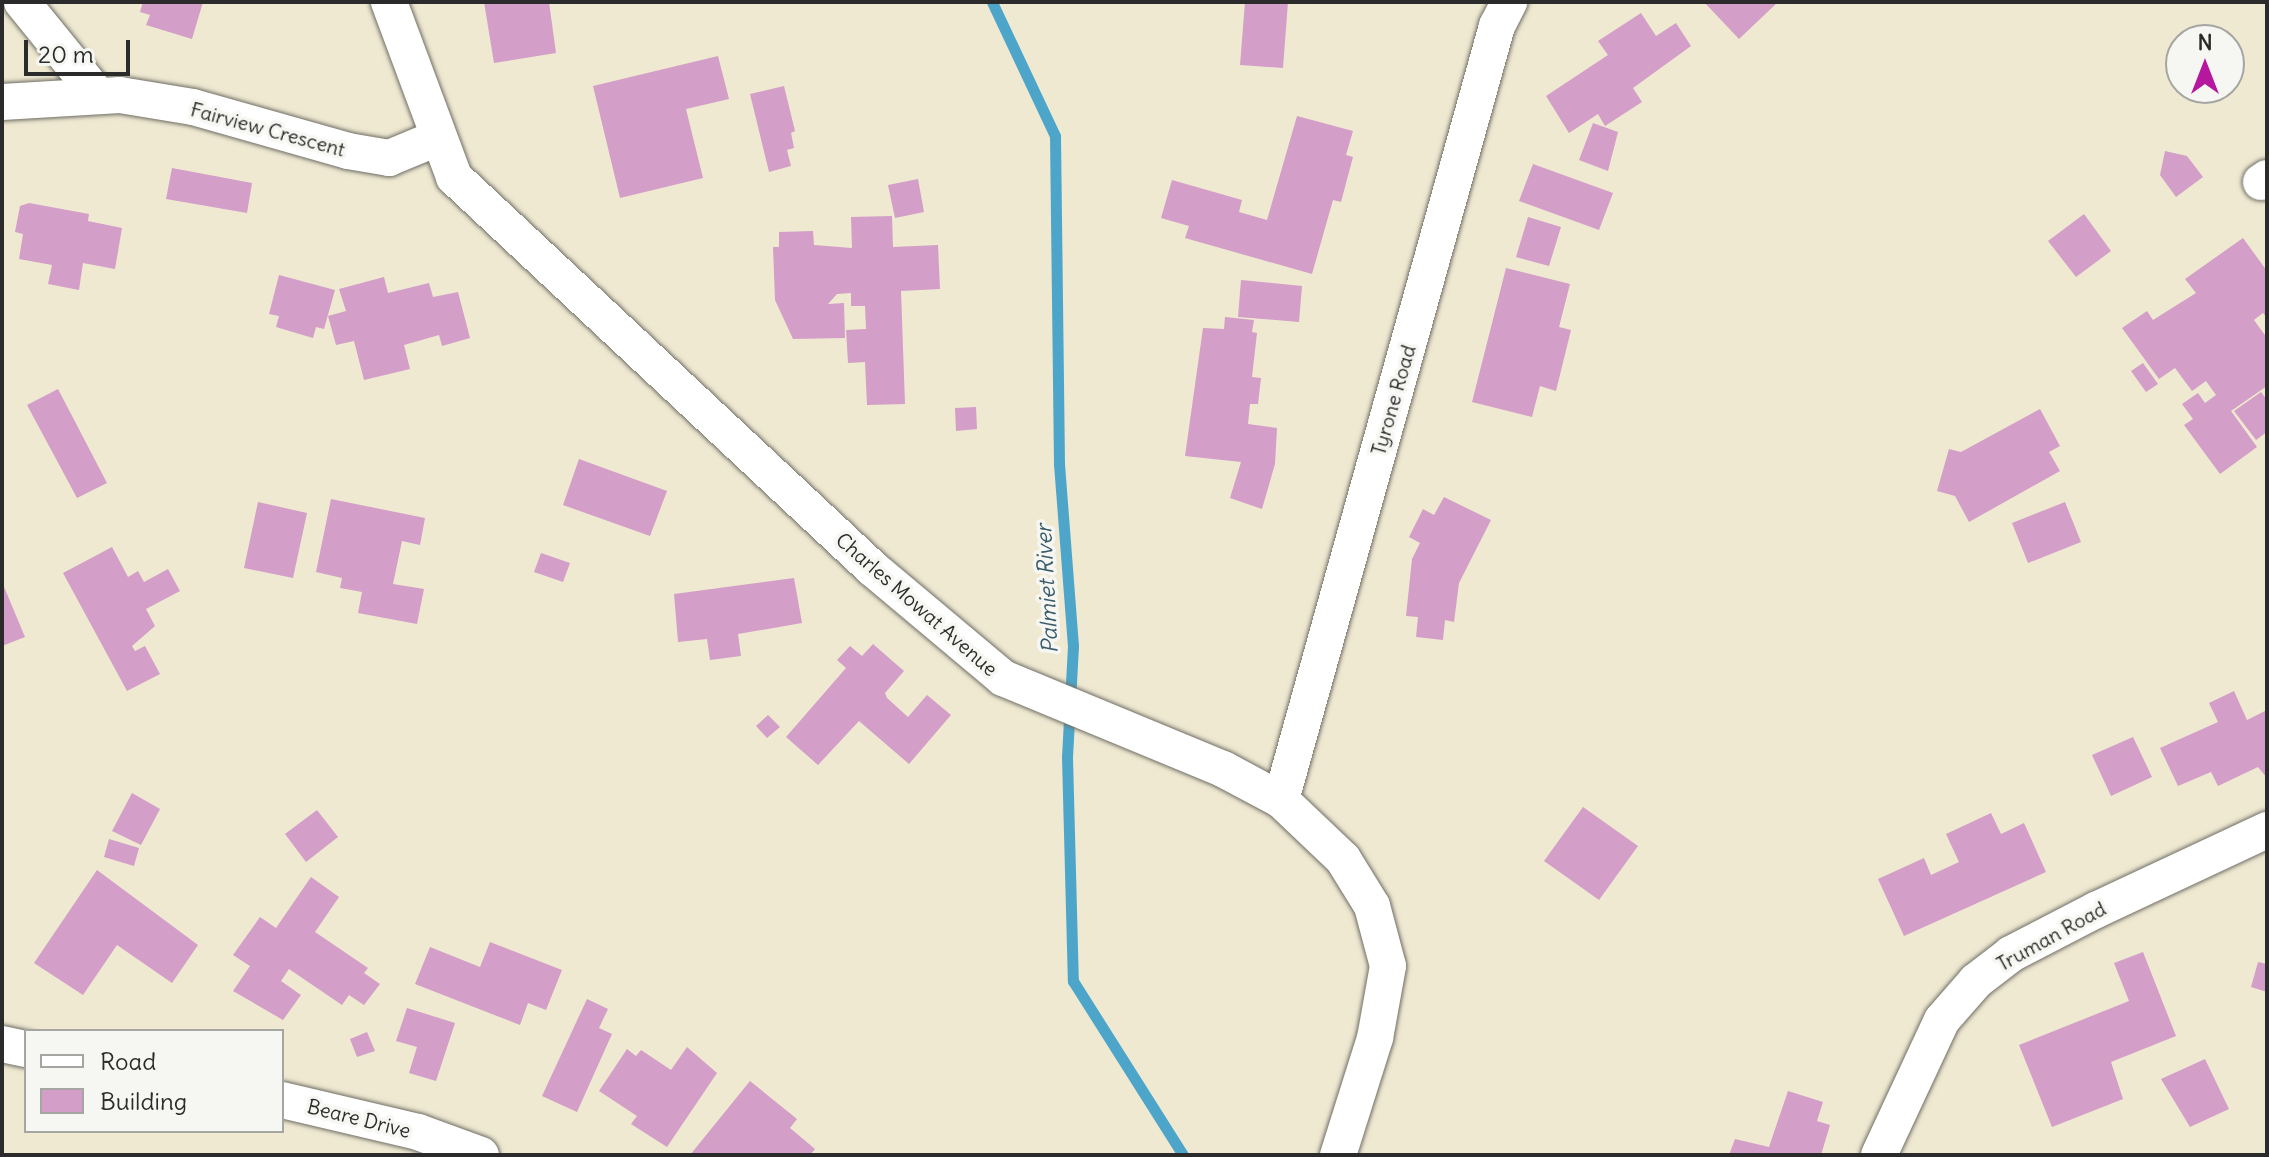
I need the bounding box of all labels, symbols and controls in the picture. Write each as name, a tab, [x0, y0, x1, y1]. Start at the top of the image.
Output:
scale bar	[28, 24, 134, 74]
north arrow	[2165, 24, 2245, 104]
text: N	[2197, 28, 2213, 56]
text: 20 m	[38, 39, 94, 69]
street label: Fairview Crescent	[188, 97, 348, 161]
street label: Tyrone Road	[1366, 342, 1420, 458]
water label: Palmiet River	[1030, 524, 1064, 654]
street label: Charles Mowat Avenue	[831, 527, 1003, 681]
street label: Truman Road	[1992, 896, 2110, 976]
legend	[24, 1029, 284, 1133]
text: Road	[100, 1046, 156, 1076]
text: Building	[100, 1086, 187, 1116]
street label: Beare Drive	[305, 1094, 413, 1142]

